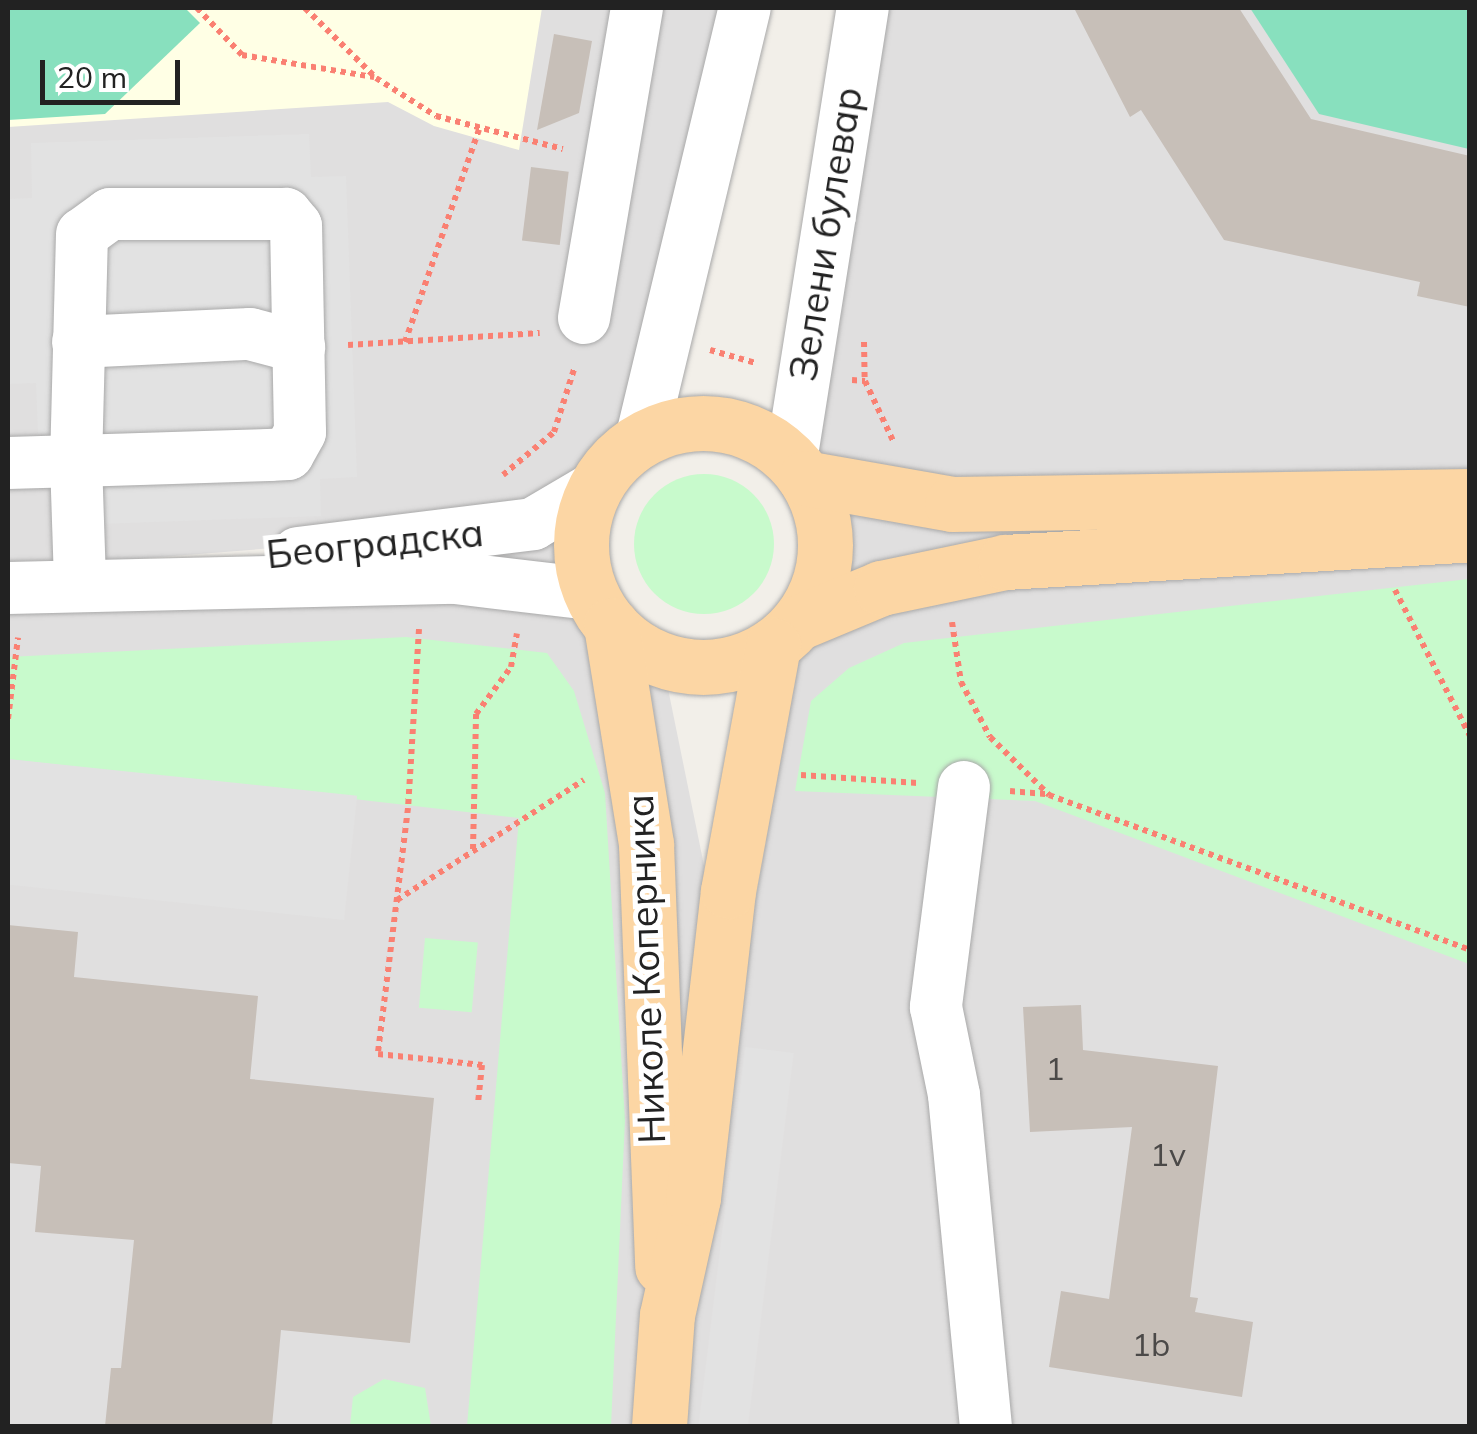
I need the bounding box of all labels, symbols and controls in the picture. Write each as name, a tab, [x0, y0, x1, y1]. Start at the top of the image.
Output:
scale bar	[45, 40, 185, 102]
text: 20 m	[57, 58, 127, 96]
street label: Зелени булевар	[780, 84, 872, 384]
street label: Београдска	[264, 510, 486, 578]
street label: Николе Коперника	[617, 793, 675, 1145]
house number: 1	[1045, 1049, 1065, 1087]
house number: 1v	[1150, 1135, 1186, 1173]
house number: 1b	[1132, 1325, 1170, 1363]

